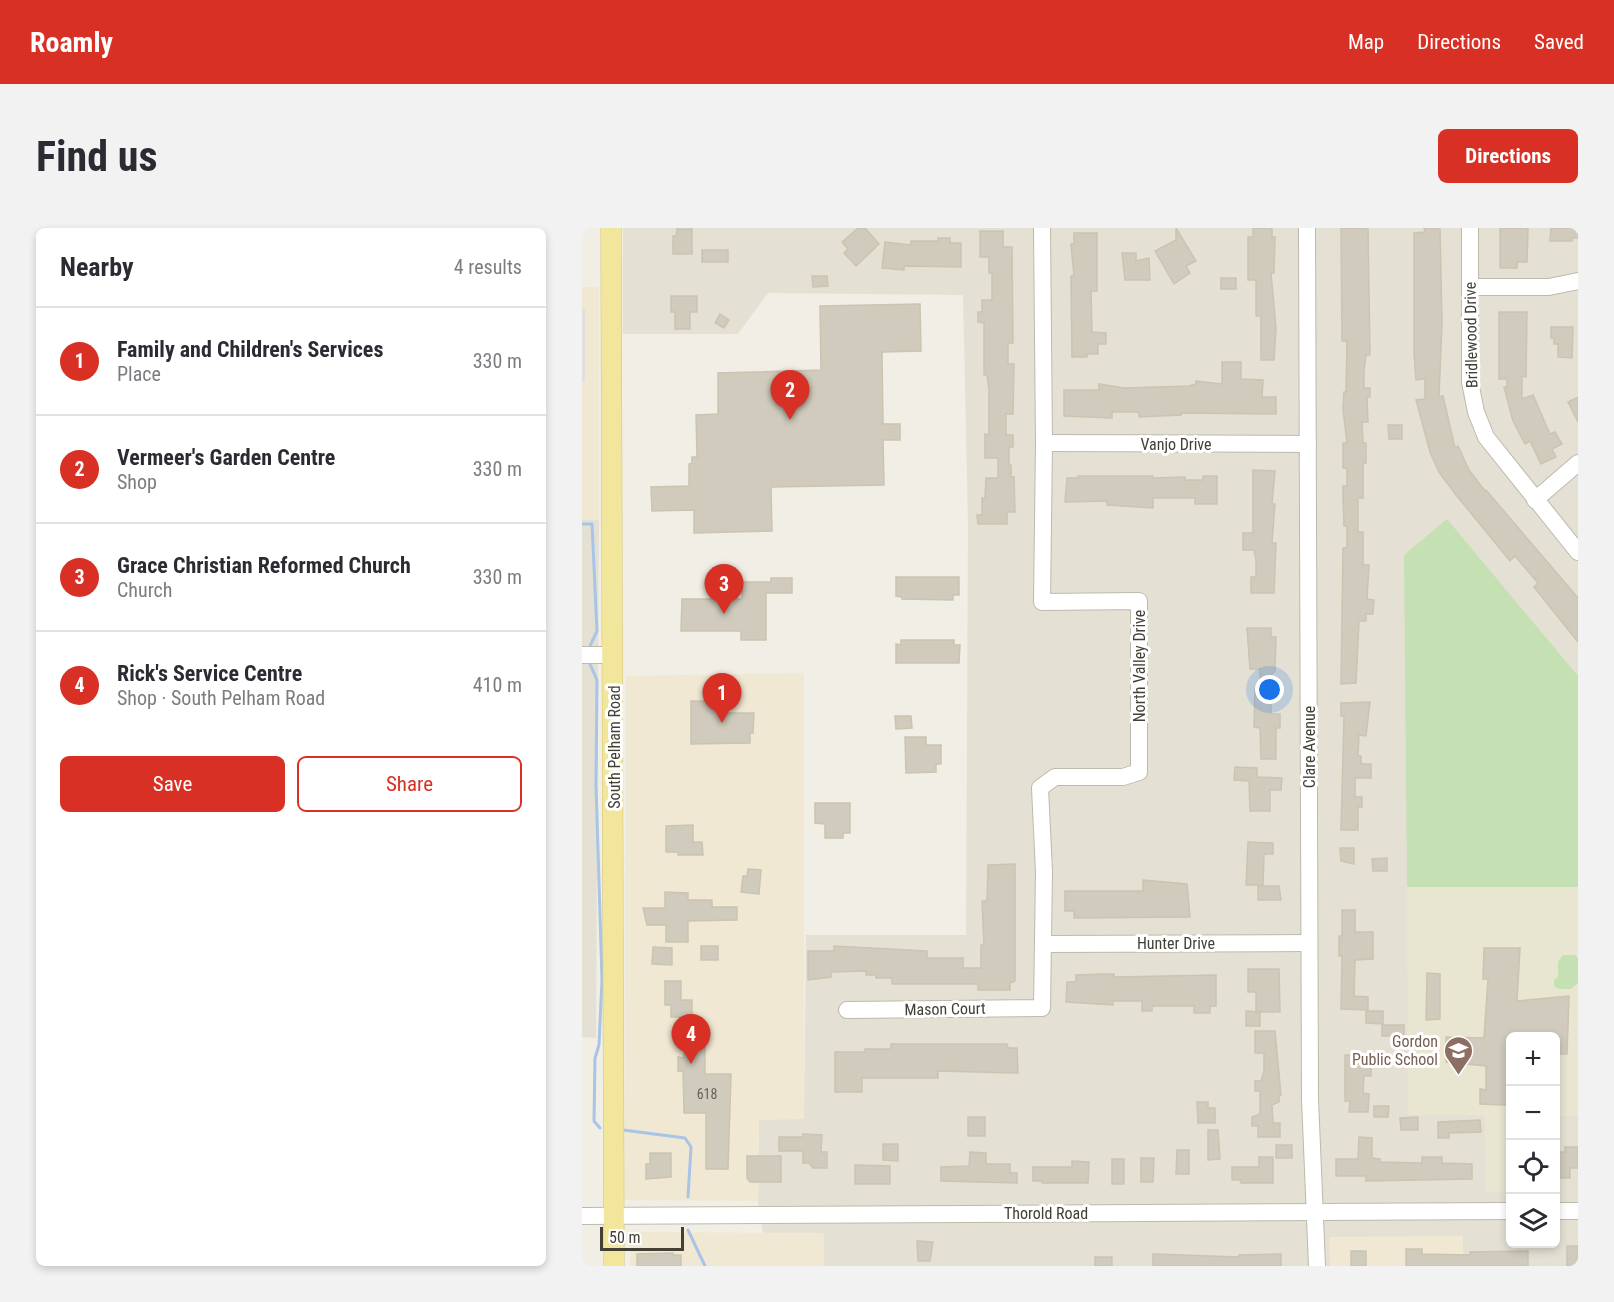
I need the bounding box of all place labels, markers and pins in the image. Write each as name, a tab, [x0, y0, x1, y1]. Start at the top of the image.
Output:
pin: 2	[770, 370, 810, 420]
pin: 3	[704, 564, 744, 614]
pin: 1	[702, 674, 742, 723]
pin: 4	[672, 1014, 710, 1064]
place label: Gordon Public School	[1352, 1032, 1438, 1069]
school or university icon: Gordon Public School	[1443, 1034, 1475, 1076]

